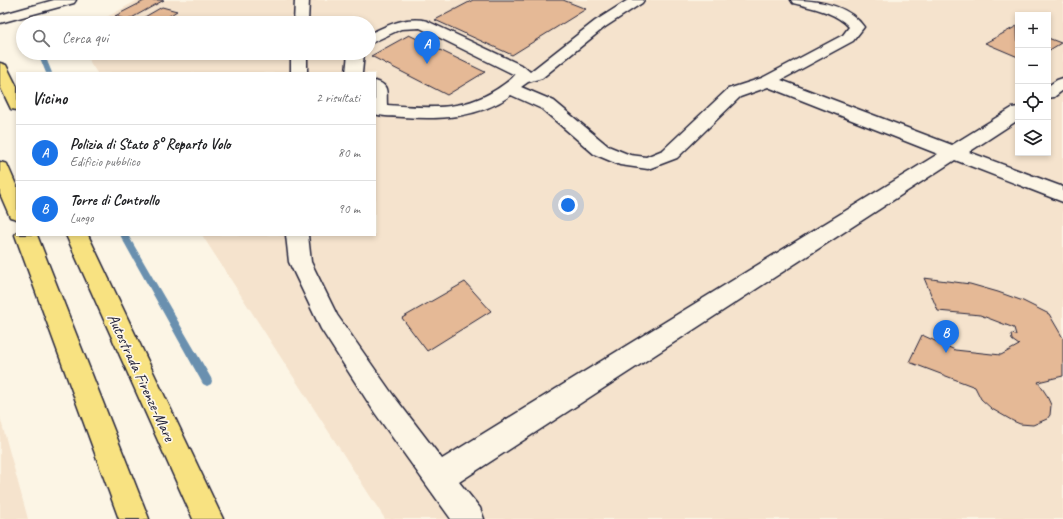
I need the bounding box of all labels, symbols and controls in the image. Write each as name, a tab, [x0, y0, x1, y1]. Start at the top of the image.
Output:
map controls	[1015, 12, 1051, 156]
button: +	[1015, 12, 1051, 48]
search box	[16, 16, 376, 60]
icon: search	[30, 27, 52, 49]
text: Cerca qui	[62, 29, 108, 48]
pin: A	[414, 31, 440, 64]
button: −	[1015, 48, 1051, 84]
button: locate	[1015, 84, 1051, 120]
text: Vicino	[32, 88, 67, 109]
text: 2 risultati	[316, 90, 360, 106]
button: layers	[1015, 120, 1051, 156]
text: Polizia di Stato 8° Reparto Volo	[70, 135, 231, 154]
text: A	[42, 145, 48, 161]
text: 80 m	[338, 145, 360, 161]
text: Edificio pubblico	[70, 154, 140, 170]
text: Torre di Controllo	[70, 191, 159, 210]
your location	[558, 195, 578, 215]
text: B	[42, 201, 48, 217]
text: 90 m	[338, 201, 360, 217]
text: Luogo	[70, 210, 94, 226]
street label: Autostrada Firenze-Mare	[103, 311, 180, 446]
pin: B	[933, 320, 959, 353]

